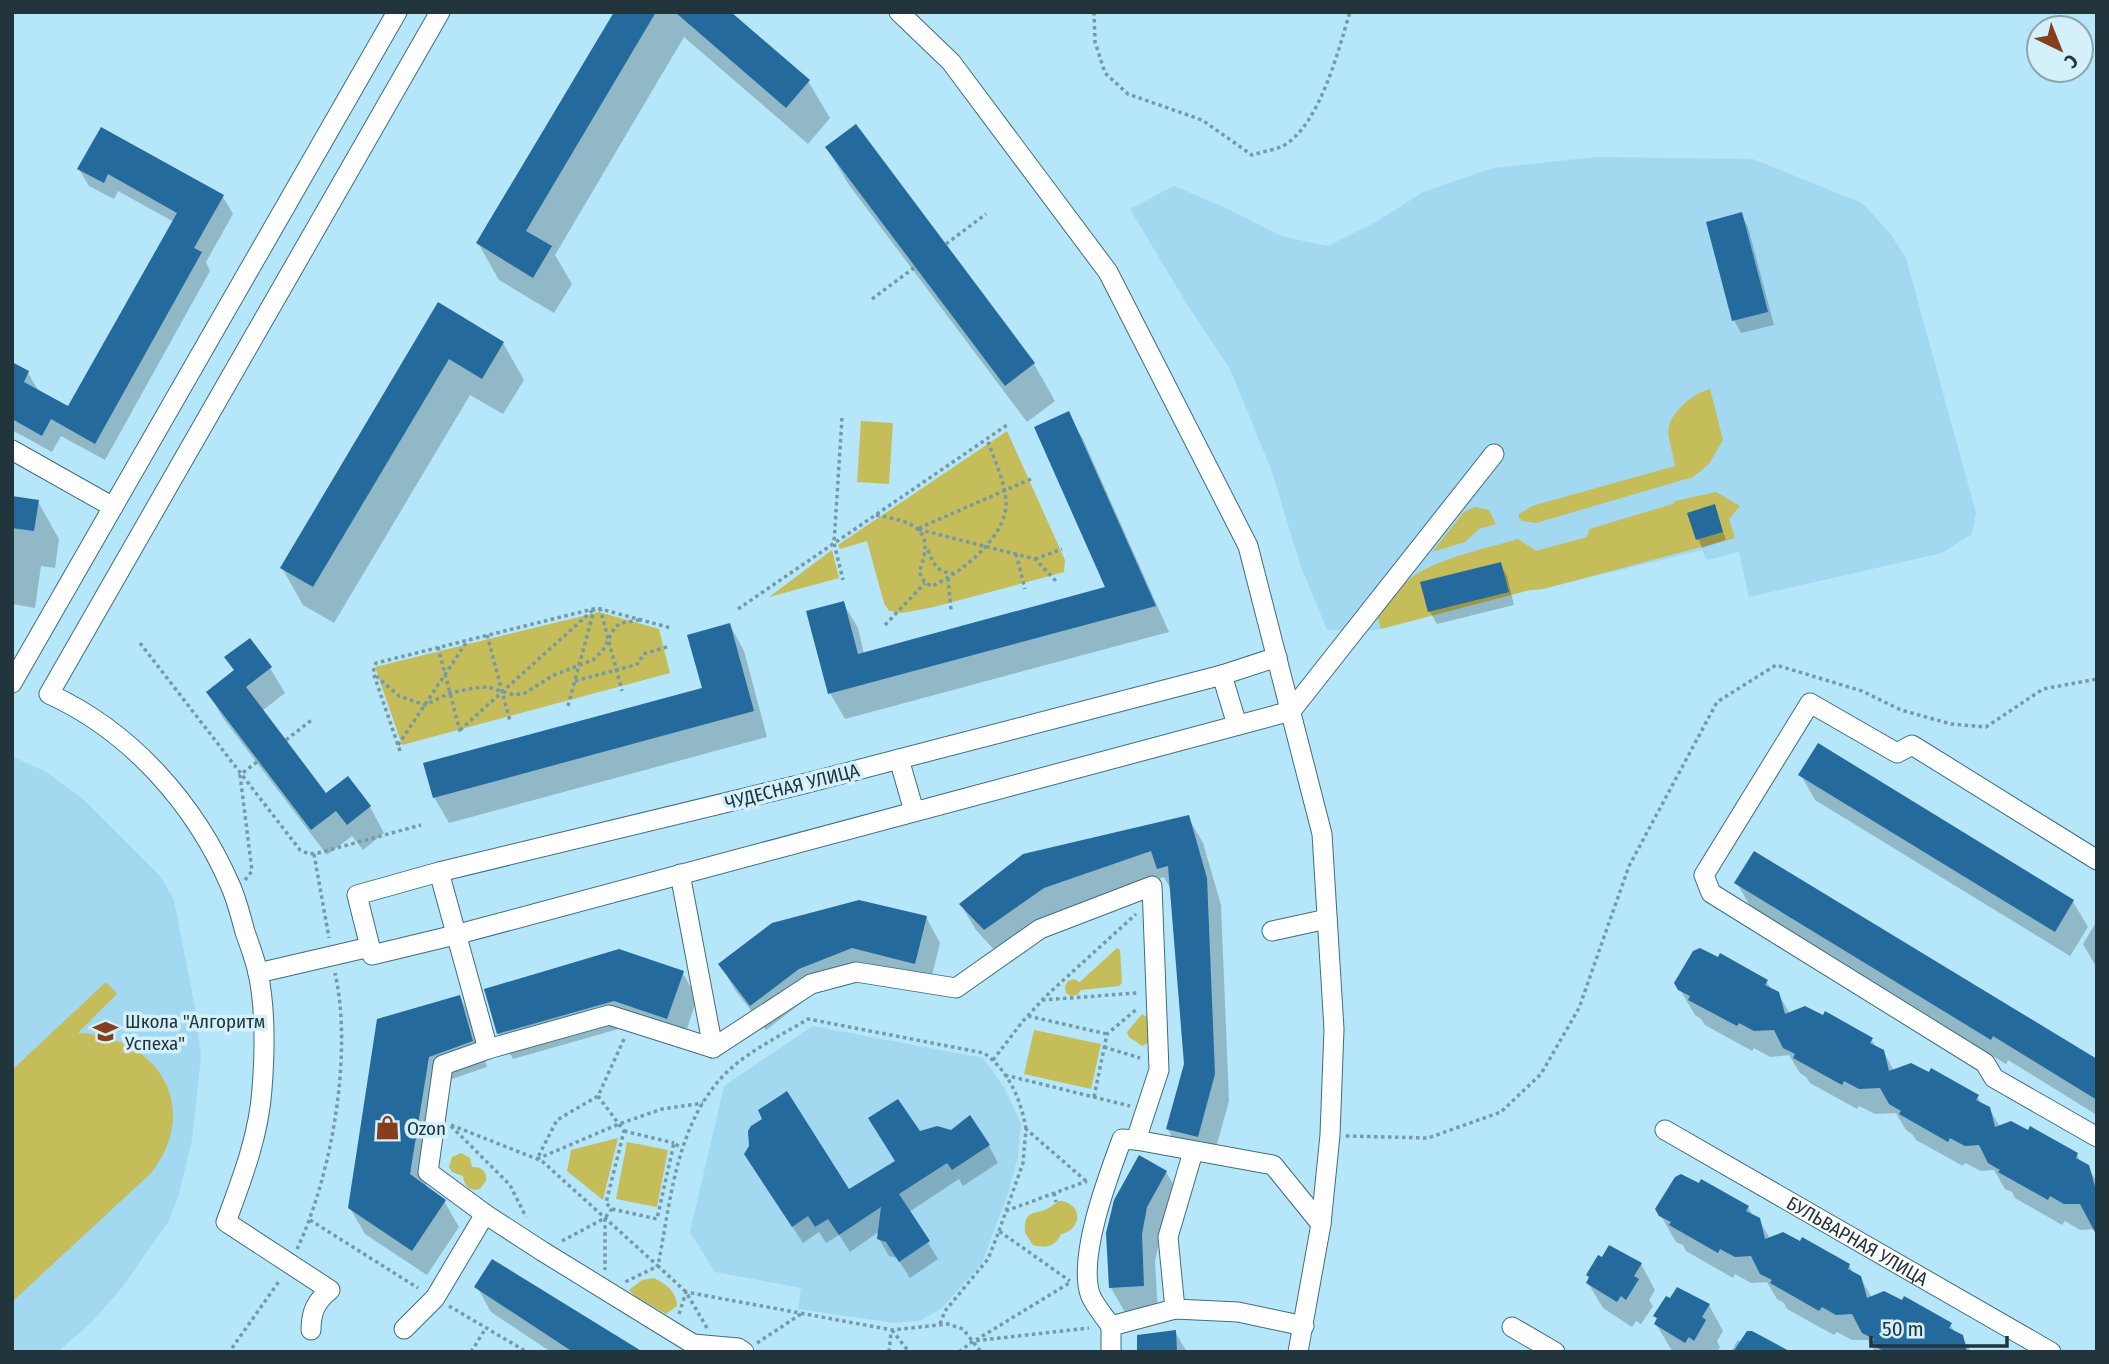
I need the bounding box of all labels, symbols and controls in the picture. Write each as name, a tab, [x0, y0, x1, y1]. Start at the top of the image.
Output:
north arrow	[2025, 14, 2095, 84]
text: С	[2060, 49, 2083, 73]
street label: ЧУДЕСНАЯ УЛИЦА	[723, 759, 862, 814]
place label: Школа "Алгоритм Успеха"	[124, 1010, 265, 1055]
school or university icon: Школа "Алгоритм Успеха"	[91, 1018, 119, 1046]
shop icon: Ozon	[373, 1114, 401, 1142]
place label: Ozon	[407, 1117, 446, 1140]
street label: БУЛЬВАРНАЯ УЛИЦА	[1782, 1191, 1932, 1291]
scale bar	[1871, 1304, 2008, 1348]
text: 50 m	[1882, 1316, 1924, 1342]

